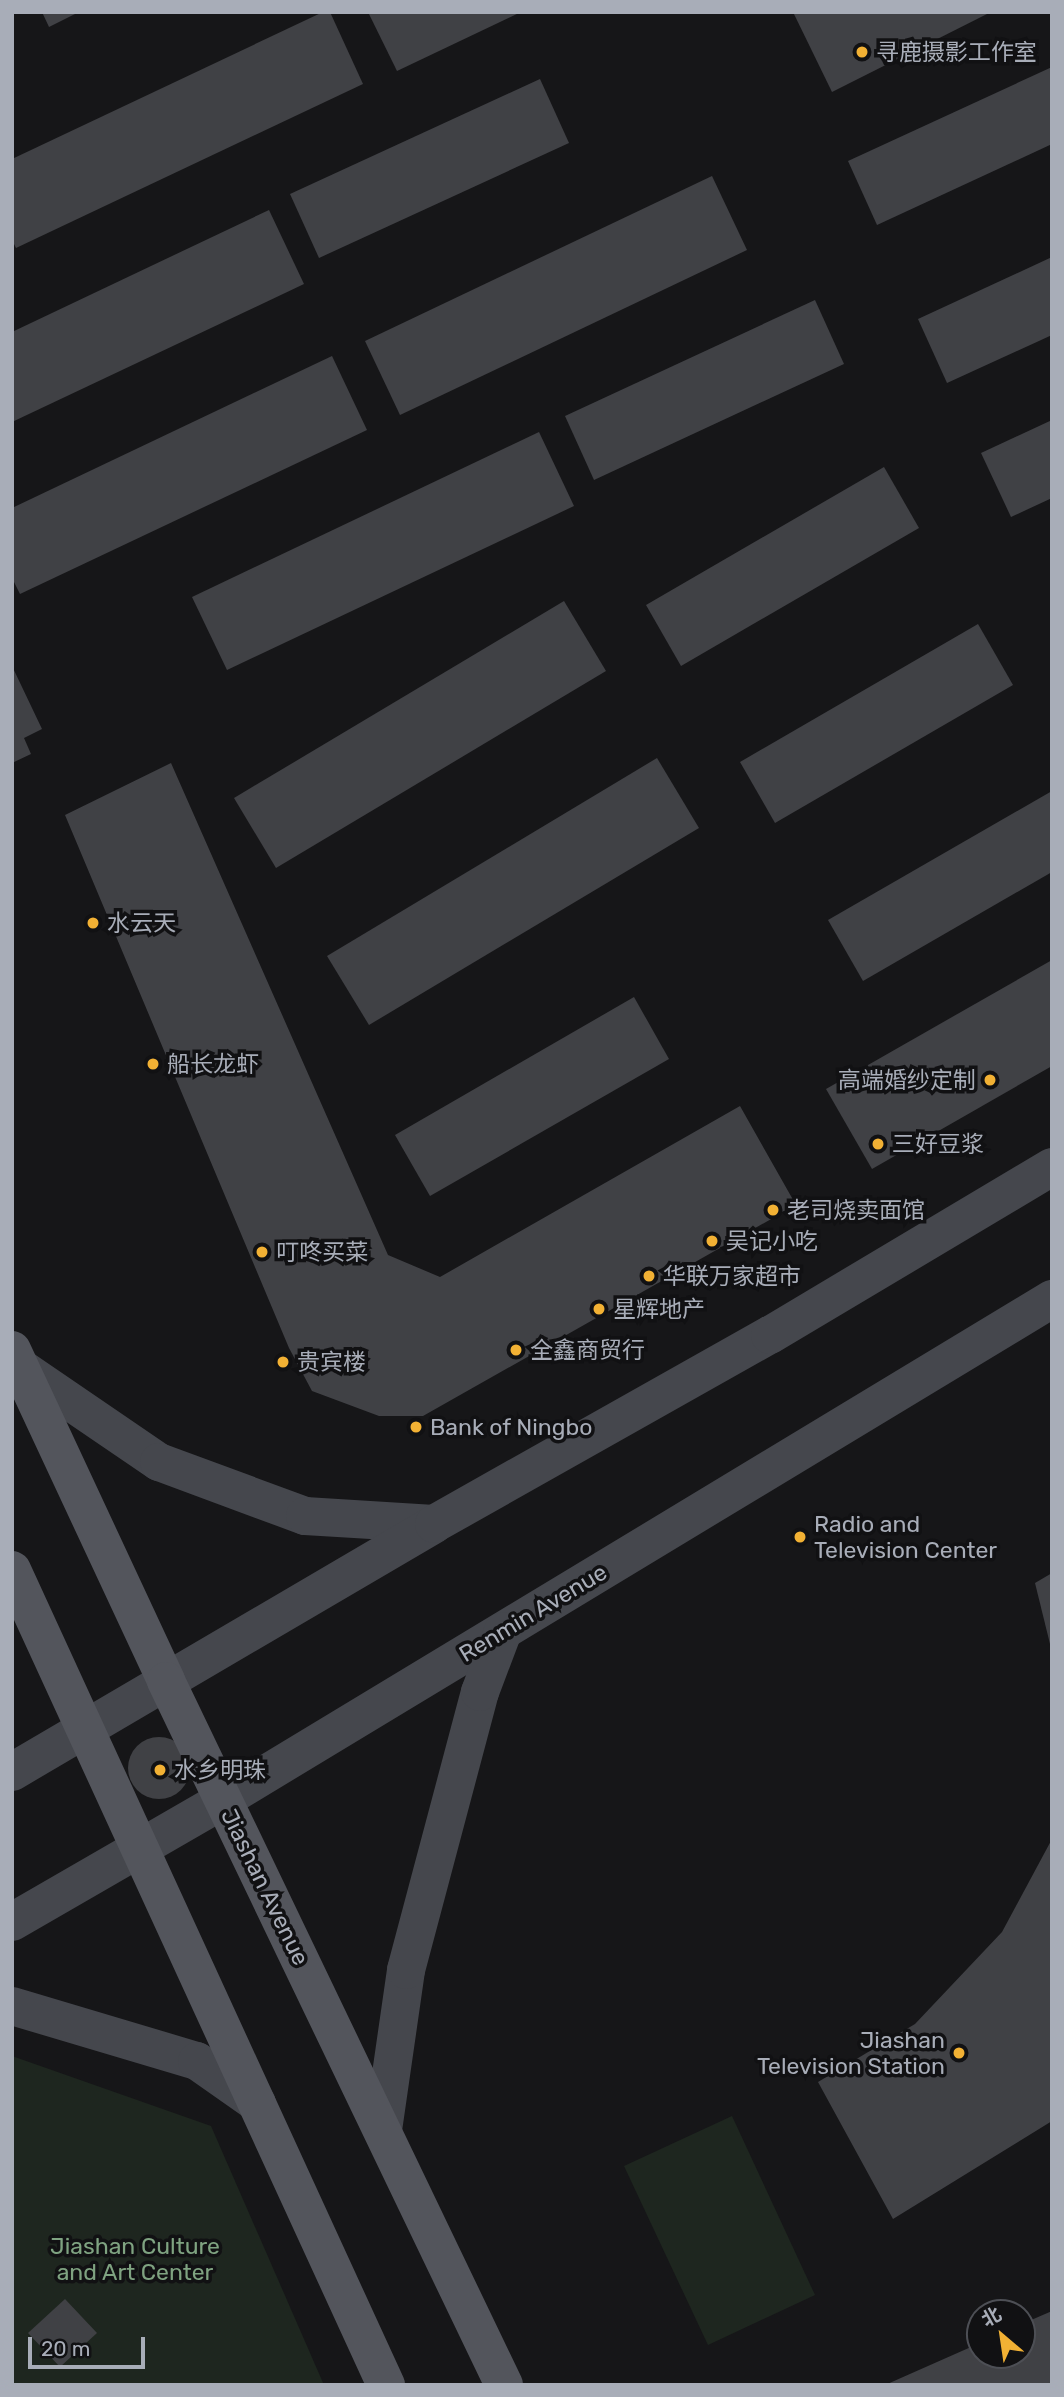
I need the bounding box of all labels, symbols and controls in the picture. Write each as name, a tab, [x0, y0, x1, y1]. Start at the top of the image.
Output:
place label: 寻鹿摄影工作室	[876, 38, 1037, 66]
marker: 寻鹿摄影工作室	[854, 44, 870, 60]
place label: 水云天	[107, 909, 176, 937]
marker: 水云天	[85, 915, 101, 931]
place label: 船长龙虾	[167, 1050, 259, 1078]
marker: 船长龙虾	[145, 1056, 161, 1072]
place label: 高端婚纱定制	[838, 1066, 976, 1094]
marker: 高端婚纱定制	[982, 1072, 998, 1088]
place label: 三好豆浆	[892, 1130, 984, 1158]
marker: 三好豆浆	[870, 1136, 886, 1152]
place label: 老司烧卖面馆	[787, 1196, 925, 1224]
marker: 老司烧卖面馆	[765, 1202, 781, 1218]
place label: 吴记小吃	[726, 1227, 818, 1255]
marker: 吴记小吃	[704, 1233, 720, 1249]
place label: 叮咚买菜	[276, 1238, 368, 1266]
marker: 叮咚买菜	[254, 1244, 270, 1260]
place label: 华联万家超市	[663, 1262, 801, 1290]
marker: 华联万家超市	[641, 1268, 657, 1284]
place label: 星辉地产	[613, 1295, 705, 1323]
marker: 星辉地产	[591, 1301, 607, 1317]
place label: 全鑫商贸行	[530, 1336, 645, 1364]
marker: 全鑫商贸行	[508, 1342, 524, 1358]
place label: 贵宾楼	[297, 1348, 366, 1376]
marker: 贵宾楼	[275, 1354, 291, 1370]
place label: Bank of Ningbo	[430, 1413, 593, 1441]
marker: Bank of Ningbo	[408, 1419, 424, 1435]
place label: Radio and Television Center	[814, 1510, 997, 1564]
marker: Radio and Television Center	[792, 1529, 808, 1545]
street label: Renmin Avenue	[454, 1558, 612, 1668]
place label: 水乡明珠	[174, 1756, 266, 1784]
marker: 水乡明珠	[152, 1762, 168, 1778]
street label: Jiashan Avenue	[215, 1804, 315, 1970]
place label: Jiashan Television Station	[757, 2026, 945, 2080]
marker: Jiashan Television Station	[951, 2045, 967, 2061]
park label: Jiashan Culture and Art Center	[50, 2232, 220, 2286]
north arrow	[966, 2299, 1036, 2369]
text: 北	[978, 2302, 1005, 2332]
scale bar	[32, 2324, 149, 2368]
text: 20 m	[41, 2336, 90, 2361]

